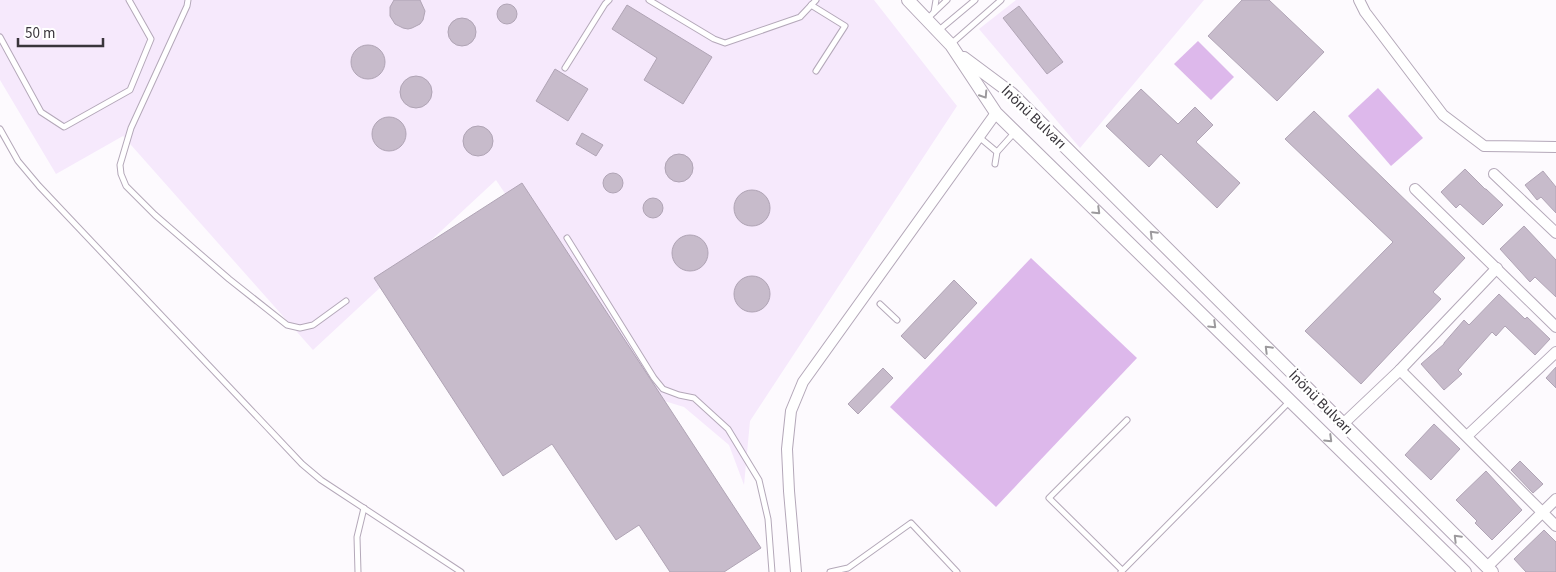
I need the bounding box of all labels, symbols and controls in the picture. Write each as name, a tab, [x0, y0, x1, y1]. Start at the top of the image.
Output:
scale bar	[18, 15, 102, 47]
text: 50 m	[25, 23, 55, 44]
street label: İnönü Bulvarı	[996, 81, 1071, 154]
one-way arrow	[978, 89, 987, 98]
one-way arrow	[1091, 205, 1100, 214]
one-way arrow	[1149, 231, 1158, 240]
one-way arrow	[1207, 319, 1216, 328]
one-way arrow	[1264, 346, 1273, 355]
street label: İnönü Bulvarı	[1284, 365, 1358, 439]
one-way arrow	[1323, 433, 1332, 442]
one-way arrow	[1454, 535, 1463, 544]

